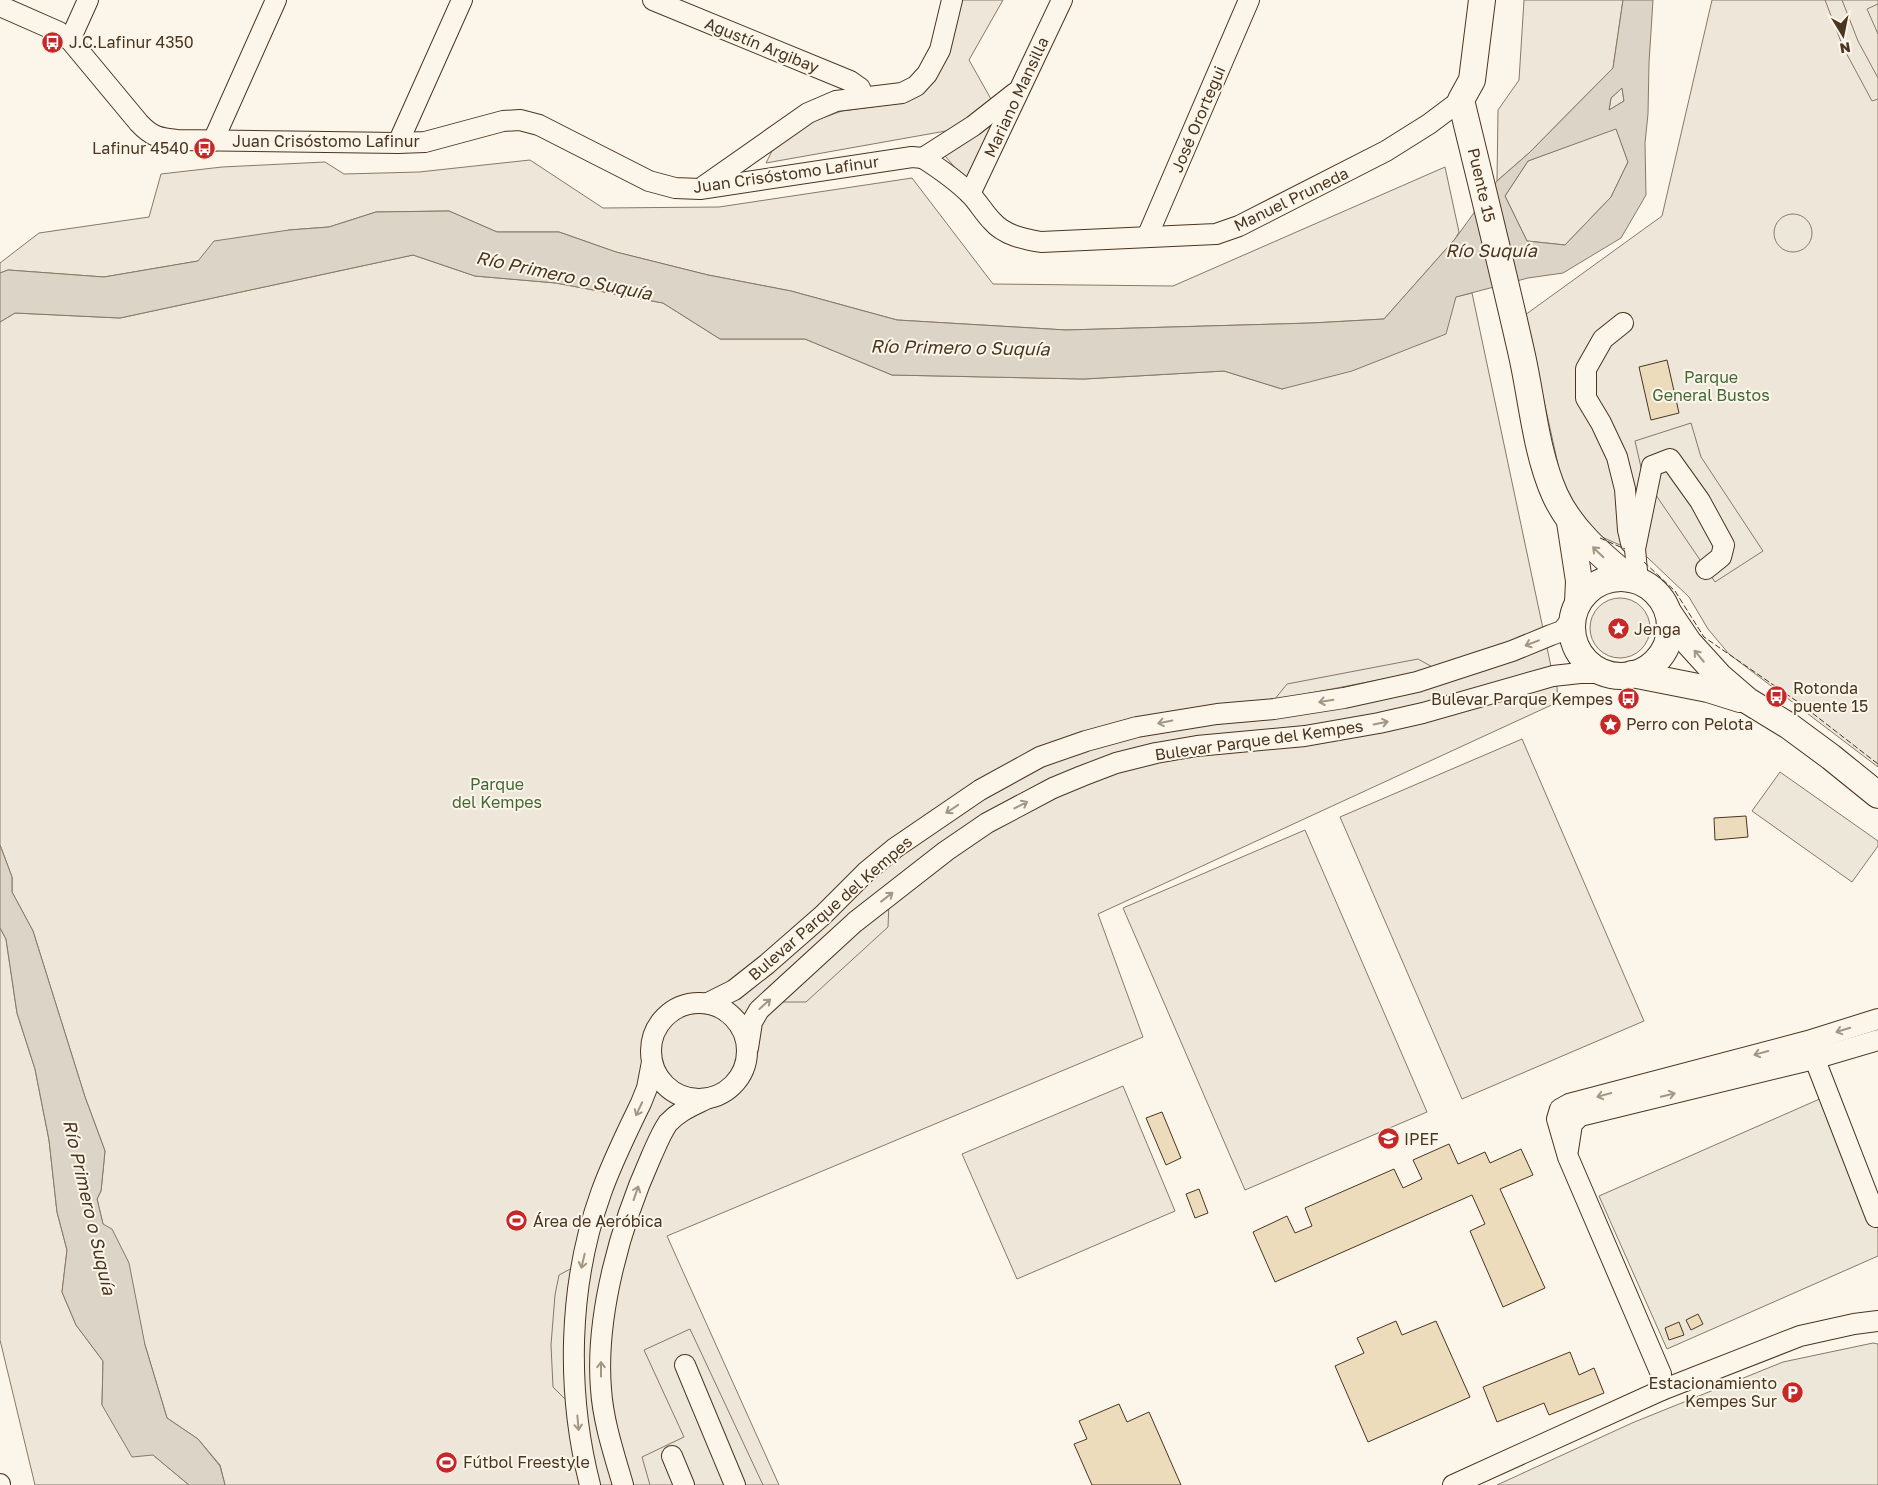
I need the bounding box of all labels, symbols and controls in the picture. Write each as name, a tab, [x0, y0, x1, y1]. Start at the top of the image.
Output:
north arrow	[1818, 10, 1868, 60]
street label: Agustín Argibay	[702, 13, 822, 77]
bus stop icon: J.C.Lafinur 4350	[41, 30, 65, 54]
place label: J.C.Lafinur 4350	[69, 32, 194, 52]
street label: Mariano Mansilla	[979, 34, 1053, 160]
text: N	[1839, 39, 1852, 58]
street label: José Orortegui	[1167, 63, 1229, 175]
street label: Juan Crisóstomo Lafinur	[232, 131, 420, 151]
bus stop icon: Lafinur 4540	[193, 136, 217, 160]
place label: Lafinur 4540	[92, 138, 189, 158]
street label: Puente 15	[1464, 146, 1500, 224]
street label: Juan Crisóstomo Lafinur	[692, 151, 880, 197]
street label: Manuel Pruneda	[1230, 163, 1352, 235]
water label: Río Suquía	[1445, 239, 1538, 261]
water label: Río Primero o Suquía	[474, 246, 655, 305]
water label: Río Primero o Suquía	[870, 334, 1051, 360]
park label: Parque General Bustos	[1652, 367, 1770, 405]
one-way arrow	[1591, 546, 1604, 558]
place icon: Jenga	[1606, 617, 1630, 641]
place label: Jenga	[1634, 619, 1681, 639]
one-way arrow	[1525, 639, 1540, 648]
one-way arrow	[1694, 650, 1705, 663]
place label: Rotonda puente 15	[1793, 678, 1868, 716]
bus stop icon: Rotonda puente 15	[1765, 685, 1789, 709]
bus stop icon: Bulevar Parque Kempes	[1617, 687, 1641, 711]
place label: Bulevar Parque Kempes	[1431, 689, 1613, 709]
one-way arrow	[1318, 696, 1334, 706]
place icon: Perro con Pelota	[1598, 712, 1622, 736]
place label: Perro con Pelota	[1626, 714, 1753, 734]
street label: Bulevar Parque del Kempes	[1153, 715, 1365, 765]
one-way arrow	[1372, 717, 1388, 727]
one-way arrow	[1157, 718, 1173, 727]
park label: Parque del Kempes	[452, 774, 542, 812]
one-way arrow	[1013, 800, 1028, 809]
one-way arrow	[945, 804, 959, 814]
street label: Bulevar Parque del Kempes	[744, 831, 916, 985]
one-way arrow	[880, 891, 893, 902]
one-way arrow	[759, 998, 772, 1010]
one-way arrow	[1836, 1026, 1851, 1035]
one-way arrow	[1753, 1049, 1769, 1059]
one-way arrow	[1660, 1089, 1676, 1099]
one-way arrow	[1596, 1091, 1612, 1100]
one-way arrow	[633, 1101, 643, 1116]
water label: Río Primero o Suquía	[59, 1117, 121, 1298]
school or university icon: IPEF	[1376, 1127, 1400, 1151]
place label: IPEF	[1404, 1129, 1439, 1149]
one-way arrow	[631, 1185, 641, 1201]
sports icon: Área de Aeróbica	[505, 1209, 529, 1233]
place label: Área de Aeróbica	[533, 1211, 663, 1231]
one-way arrow	[578, 1253, 587, 1269]
one-way arrow	[596, 1361, 605, 1377]
place label: Estacionamiento Kempes Sur	[1648, 1373, 1777, 1411]
parking icon: Estacionamiento Kempes Sur	[1781, 1380, 1805, 1404]
one-way arrow	[573, 1414, 583, 1430]
sports icon: Fútbol Freestyle	[435, 1450, 459, 1474]
place label: Fútbol Freestyle	[463, 1452, 590, 1472]

